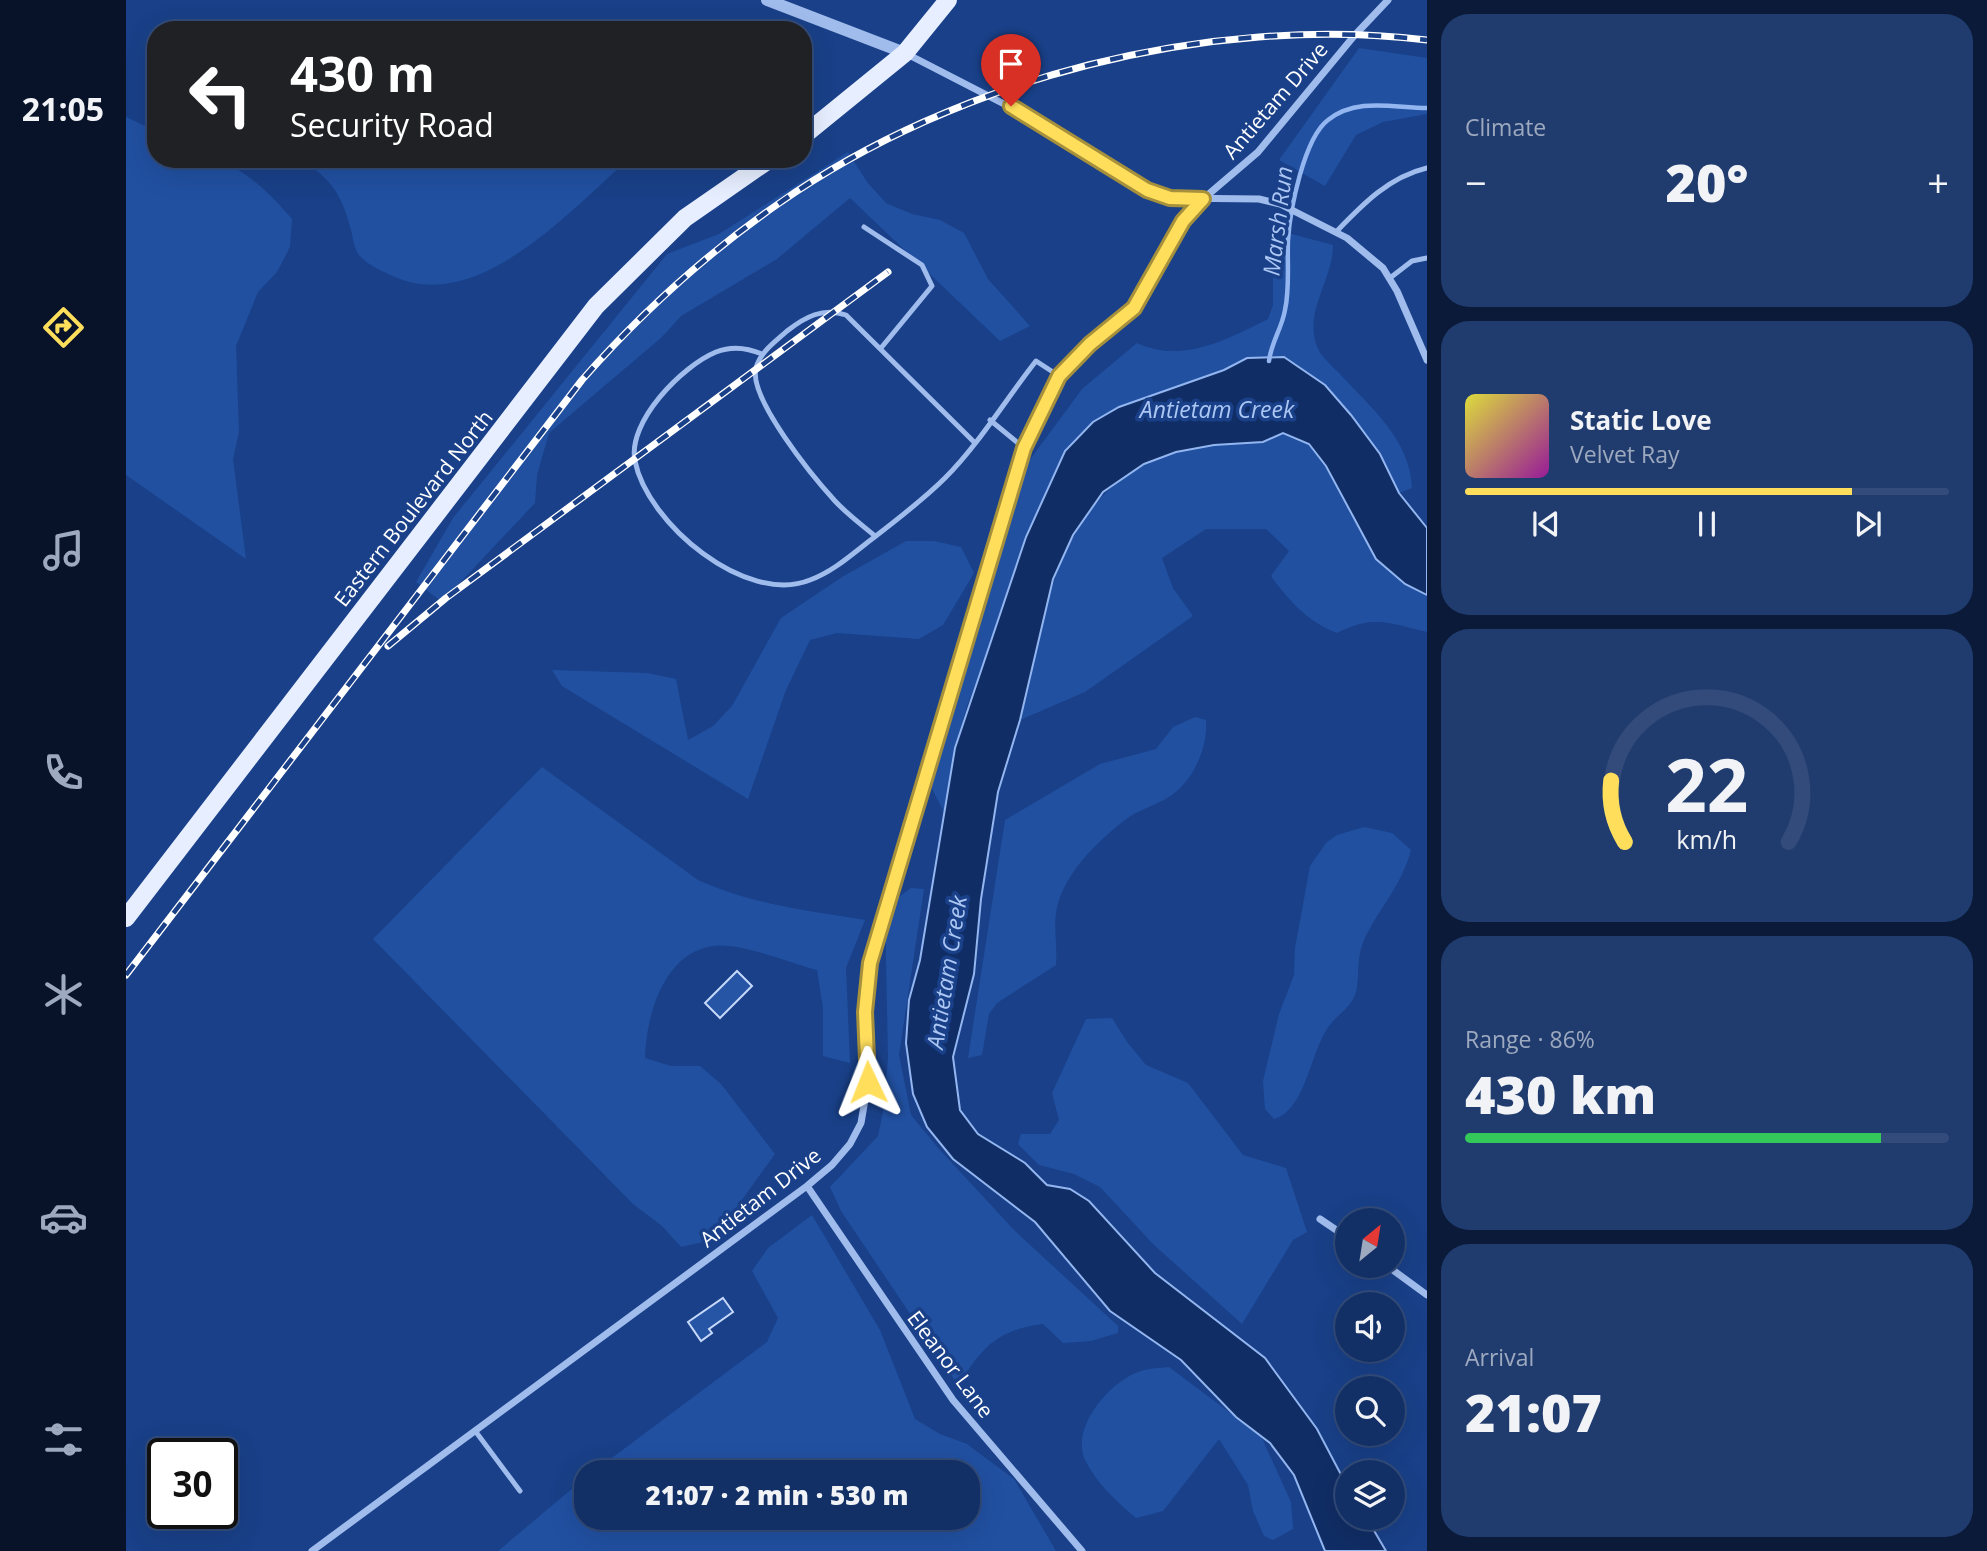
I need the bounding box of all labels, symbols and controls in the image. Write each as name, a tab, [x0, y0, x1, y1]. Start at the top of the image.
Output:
pin	[981, 34, 1041, 106]
street label: Antietam Drive	[1216, 36, 1334, 164]
text: 430 m	[290, 40, 435, 106]
icon: arrive	[992, 45, 1030, 83]
icon: left	[175, 49, 266, 140]
text: 21:05	[22, 87, 104, 130]
text: Security Road	[290, 103, 494, 146]
text: Climate	[1465, 111, 1546, 143]
text: 20°	[1666, 146, 1748, 217]
text: −	[1465, 156, 1487, 208]
text: +	[1927, 156, 1949, 208]
water label: Marsh Run	[1254, 164, 1300, 278]
icon: directions	[39, 303, 88, 352]
water label: Antietam Creek	[1138, 393, 1295, 425]
text: Static Love	[1570, 402, 1712, 438]
street label: Eastern Boulevard North	[327, 404, 499, 612]
text: Velvet Ray	[1570, 438, 1680, 470]
icon: previous	[1527, 505, 1565, 543]
icon: pause	[1688, 505, 1726, 543]
icon: next	[1849, 505, 1887, 543]
icon: music	[39, 526, 88, 575]
text: 22	[1665, 734, 1749, 833]
icon: phone	[39, 748, 88, 797]
text: km/h	[1677, 821, 1737, 855]
water label: Antietam Creek	[918, 893, 974, 1053]
icon: climate	[39, 970, 88, 1019]
text: Range · 86%	[1465, 1023, 1595, 1055]
position arrow	[831, 1045, 905, 1119]
text: 430 km	[1465, 1058, 1656, 1129]
street label: Antietam Drive	[694, 1141, 826, 1253]
icon: car	[39, 1193, 88, 1242]
north arrow	[1335, 1208, 1405, 1278]
map controls	[1335, 1208, 1405, 1530]
button: sound	[1335, 1292, 1405, 1362]
street label: Eleanor Lane	[902, 1305, 1000, 1423]
text: Arrival	[1465, 1341, 1534, 1373]
button: search	[1335, 1376, 1405, 1446]
text: 21:07	[1465, 1376, 1602, 1447]
icon: filters	[39, 1415, 88, 1464]
speed limit sign: 30	[147, 1438, 238, 1529]
button: layers	[1335, 1460, 1405, 1530]
text: 21:07 · 2 min · 530 m	[646, 1477, 908, 1513]

